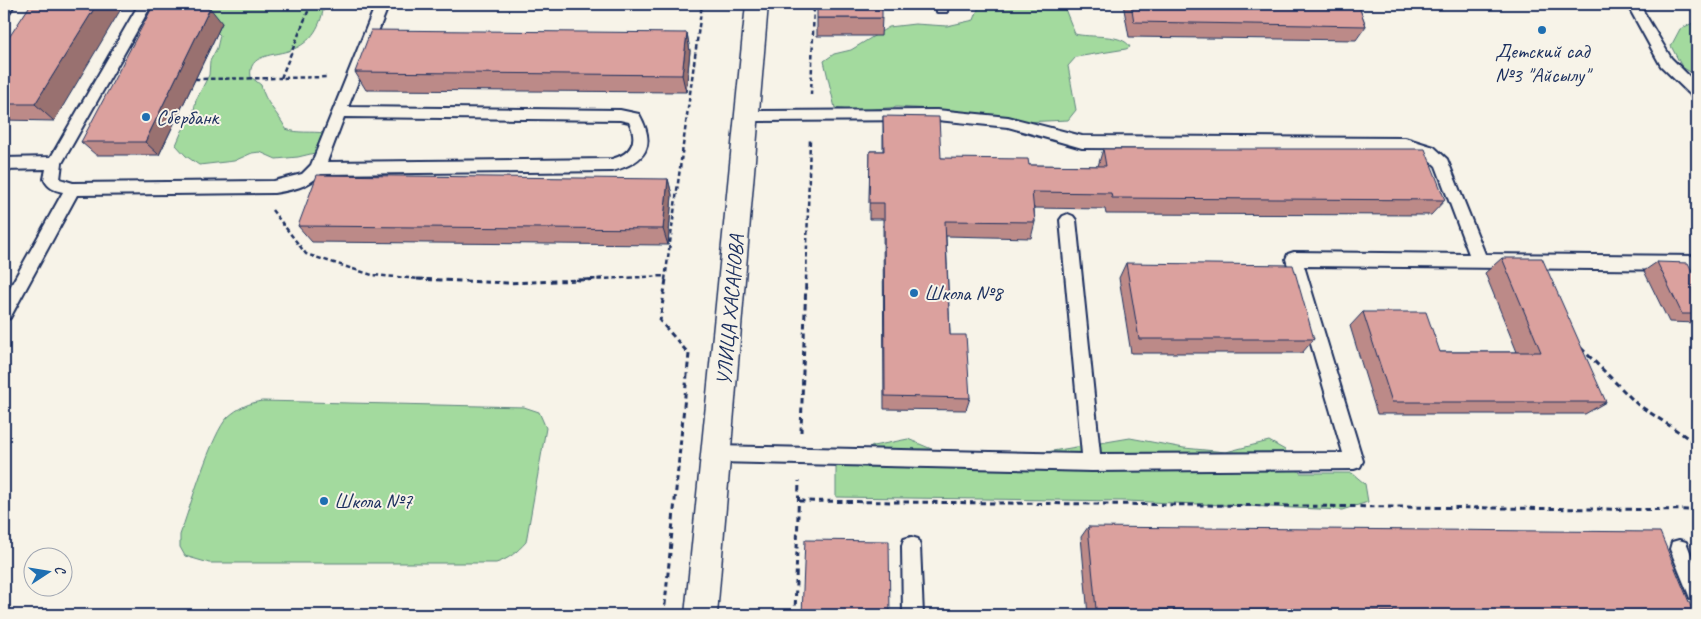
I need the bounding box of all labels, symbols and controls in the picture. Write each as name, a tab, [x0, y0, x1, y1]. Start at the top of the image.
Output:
marker: Детский сад №3 "Айсылу"	[1536, 24, 1548, 36]
place label: Детский сад №3 "Айсылу"	[1495, 38, 1593, 88]
place label: Сбербанк	[156, 104, 221, 130]
marker: Сбербанк	[140, 111, 152, 123]
street label: УЛИЦА ХАСАНОВА	[710, 232, 750, 386]
place label: Школа №8	[924, 280, 1005, 306]
marker: Школа №8	[908, 287, 920, 299]
place label: Школа №7	[334, 488, 414, 514]
marker: Школа №7	[318, 495, 330, 507]
north arrow	[22, 546, 72, 596]
text: С	[51, 564, 70, 577]

